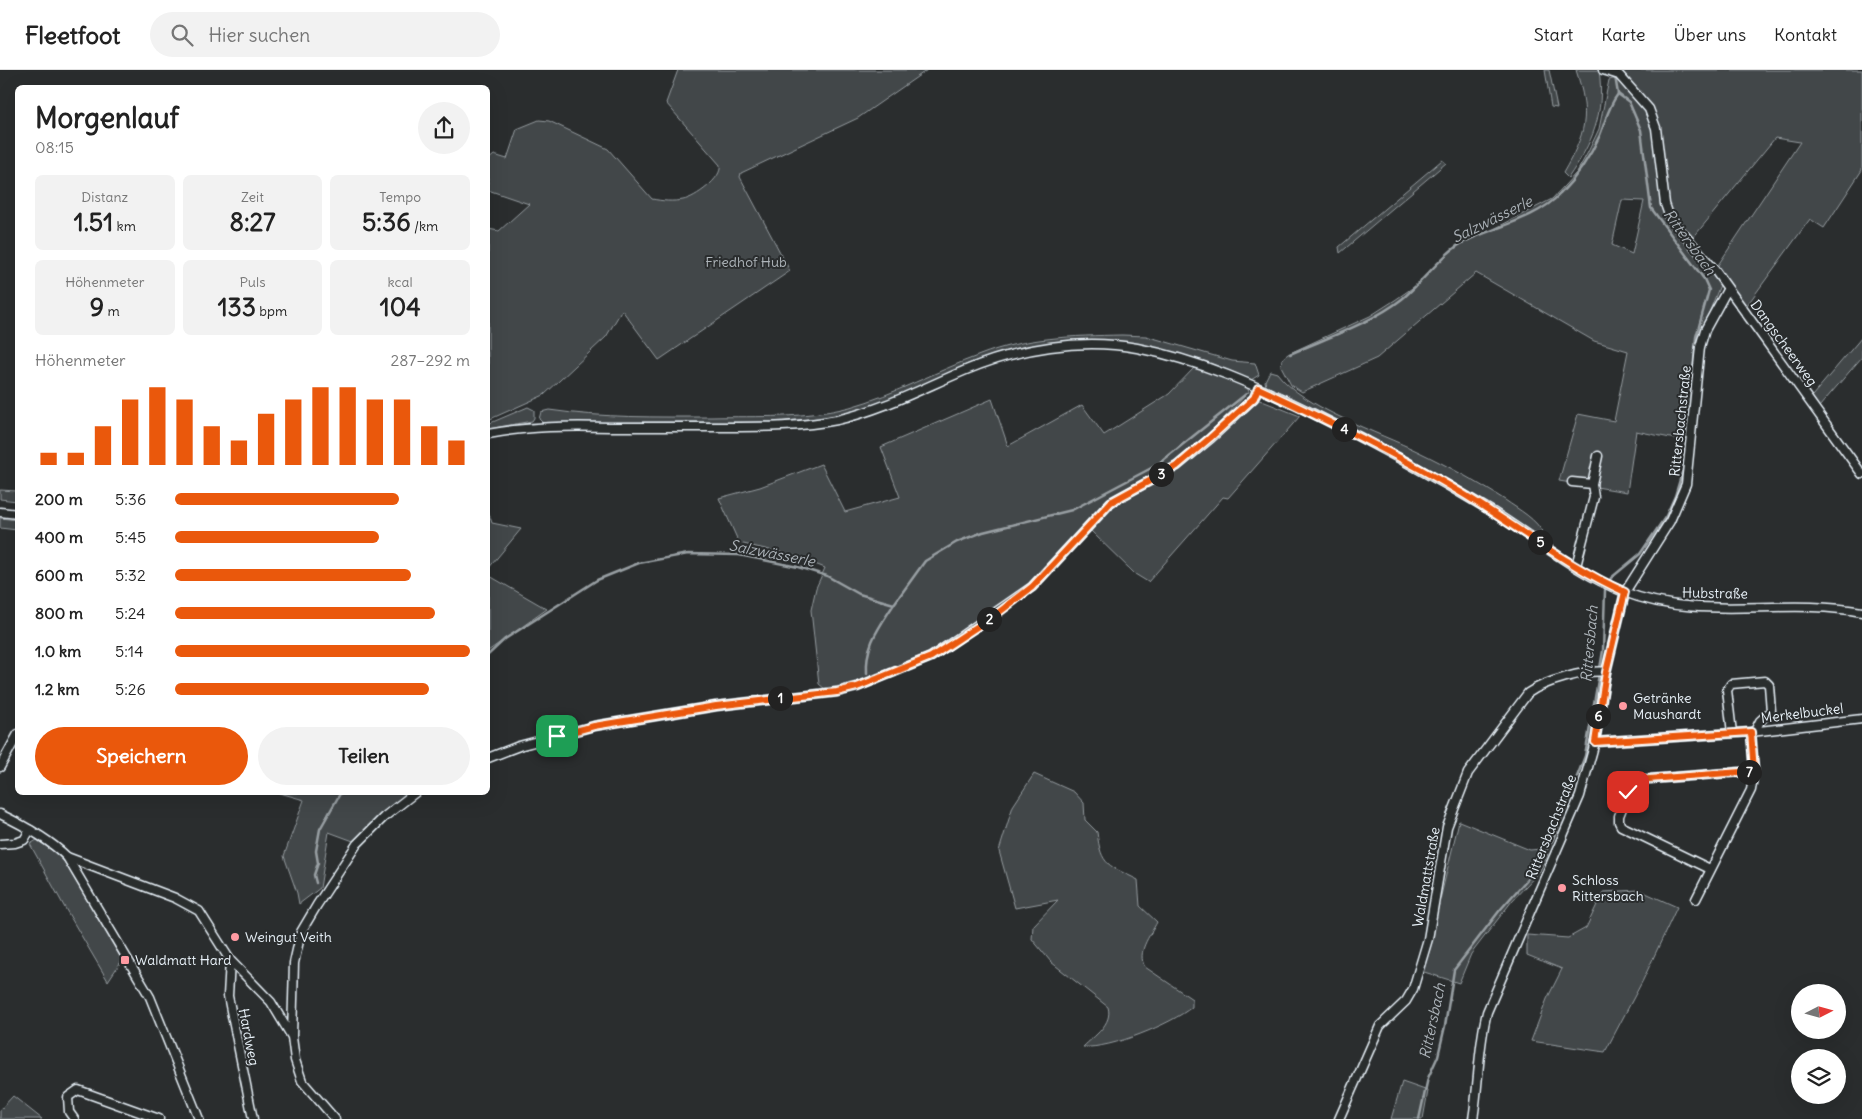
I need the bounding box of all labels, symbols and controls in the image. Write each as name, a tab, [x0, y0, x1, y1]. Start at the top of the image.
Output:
search box	[150, 12, 500, 57]
text: Fleetfoot	[25, 20, 120, 50]
icon: search	[168, 21, 196, 49]
text: Hier suchen	[208, 23, 310, 47]
text: Start	[1534, 23, 1573, 46]
text: Karte	[1601, 23, 1646, 46]
text: Über uns	[1674, 23, 1746, 46]
text: Kontakt	[1774, 23, 1837, 46]
text: Morgenlauf	[35, 100, 179, 136]
button: share	[418, 102, 470, 154]
text: 08:15	[35, 137, 74, 157]
text: Distanz	[81, 188, 128, 206]
text: Zeit	[241, 188, 264, 206]
text: Tempo	[379, 188, 421, 206]
water label: Salzwässerle	[1449, 191, 1536, 247]
water label: Rittersbach	[1660, 205, 1720, 279]
text: 1.51	[74, 206, 113, 238]
text: 8:27	[229, 206, 276, 238]
text: 5:36	[362, 206, 411, 238]
text: km	[113, 217, 136, 235]
text: /km	[411, 217, 438, 235]
park label: Friedhof Hub	[705, 253, 787, 271]
text: Höhenmeter	[65, 273, 144, 291]
text: Puls	[239, 273, 266, 291]
text: kcal	[388, 273, 413, 291]
text: 9	[90, 291, 104, 323]
text: 133	[218, 291, 256, 323]
text: 104	[380, 291, 421, 323]
street label: Dangscheerweg	[1747, 296, 1821, 390]
text: m	[104, 302, 120, 320]
text: bpm	[256, 302, 287, 320]
text: Höhenmeter	[35, 350, 126, 370]
text: 287–292 m	[391, 350, 470, 370]
street label: Rittersbachstraße	[1665, 365, 1695, 477]
pin: 4	[1332, 416, 1356, 442]
text: 4	[1340, 420, 1349, 438]
pin: 3	[1148, 462, 1174, 486]
text: 3	[1158, 465, 1165, 483]
text: 200 m	[35, 489, 83, 509]
text: 5:36	[115, 489, 146, 509]
text: 400 m	[35, 527, 83, 547]
text: 5:45	[115, 527, 146, 547]
pin: 5	[1528, 530, 1552, 554]
text: 5	[1536, 533, 1545, 551]
water label: Salzwässerle	[727, 535, 817, 571]
text: 600 m	[35, 565, 83, 585]
text: 5:32	[115, 565, 146, 585]
street label: Hubstraße	[1682, 583, 1748, 603]
text: 800 m	[35, 603, 83, 623]
text: 5:24	[115, 603, 146, 623]
water label: Rittersbach	[1576, 605, 1602, 683]
pin: 2	[976, 606, 1002, 632]
text: 2	[986, 610, 993, 628]
text: 1.0 km	[35, 641, 81, 661]
text: 5:14	[115, 641, 143, 661]
text: 1.2 km	[35, 679, 79, 699]
text: 5:26	[115, 679, 146, 699]
pin: 1	[768, 686, 792, 710]
text: 1	[778, 689, 783, 707]
place label: Getränke Maushardt	[1633, 689, 1702, 723]
street label: Merkelbuckel	[1760, 699, 1844, 727]
marker: Getränke Maushardt	[1617, 700, 1629, 712]
pin: 6	[1586, 704, 1610, 728]
text: 6	[1594, 707, 1603, 725]
pin	[536, 715, 578, 757]
icon: arrive	[543, 722, 571, 750]
button: Speichern	[35, 727, 248, 785]
button: Teilen	[258, 727, 470, 785]
pin: 7	[1736, 760, 1762, 784]
text: 7	[1746, 763, 1753, 781]
pin	[1607, 771, 1649, 813]
street label: Rittersbachstraße	[1522, 772, 1580, 882]
icon: check	[1614, 778, 1642, 806]
street label: Waldmattstraße	[1408, 826, 1444, 928]
place label: Schloss Rittersbach	[1572, 871, 1644, 905]
marker: Schloss Rittersbach	[1556, 882, 1568, 894]
place label: Weingut Veith	[245, 928, 332, 946]
marker: Weingut Veith	[229, 931, 241, 943]
place label: Waldmatt Hard	[135, 951, 232, 969]
marker: Waldmatt Hard	[119, 954, 131, 966]
water label: Rittersbach	[1415, 981, 1449, 1061]
north arrow	[1791, 984, 1846, 1039]
map controls	[1791, 984, 1846, 1104]
street label: Hardweg	[235, 1007, 263, 1067]
button: layers	[1791, 1049, 1846, 1104]

